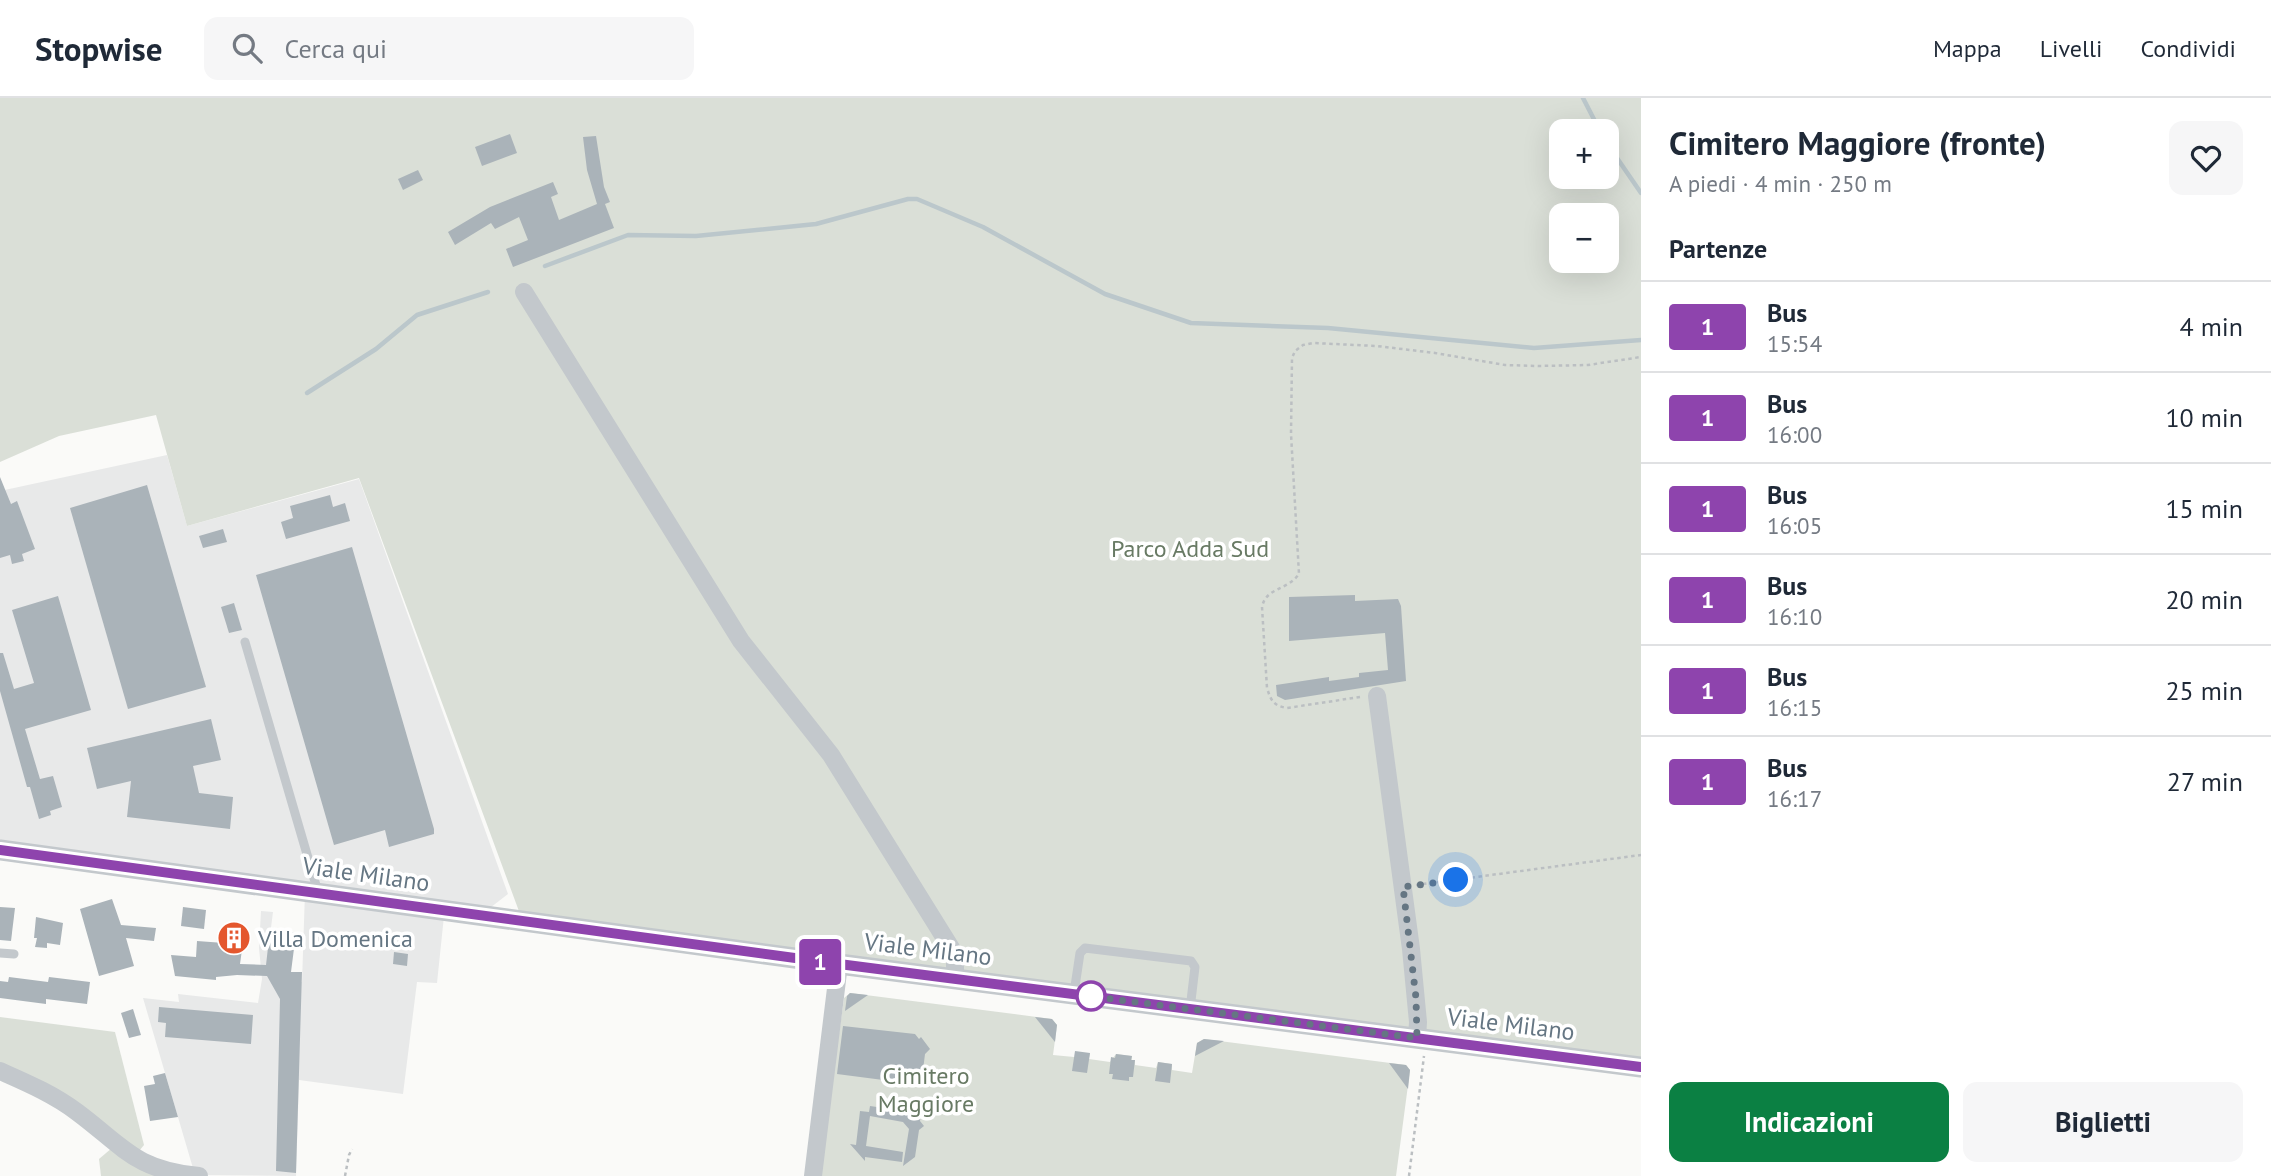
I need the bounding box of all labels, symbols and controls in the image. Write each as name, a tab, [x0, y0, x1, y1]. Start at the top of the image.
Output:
search box	[204, 17, 694, 80]
text: Stopwise	[35, 27, 162, 70]
icon: search	[228, 29, 266, 67]
text: Cerca qui	[284, 32, 387, 65]
text: Mappa	[1933, 33, 2002, 64]
text: Livelli	[2040, 33, 2102, 64]
text: Condividi	[2140, 33, 2236, 64]
map controls	[1549, 119, 1619, 273]
button: +	[1549, 119, 1619, 189]
text: Cimitero Maggiore (fronte)	[1669, 121, 2046, 164]
button: heart	[2169, 121, 2243, 195]
text: A piedi · 4 min · 250 m	[1669, 169, 1892, 198]
button: −	[1549, 203, 1619, 273]
text: Partenze	[1669, 232, 1767, 265]
text: Bus	[1767, 296, 1807, 329]
text: 4 min	[2180, 310, 2243, 343]
text: 1	[1701, 311, 1714, 342]
text: 15:54	[1767, 329, 1822, 358]
text: Bus	[1767, 387, 1807, 420]
text: 10 min	[2165, 401, 2243, 434]
text: 1	[1701, 402, 1714, 433]
text: 16:00	[1767, 420, 1822, 449]
text: Bus	[1767, 478, 1807, 511]
text: 15 min	[2165, 492, 2243, 525]
text: 1	[1701, 493, 1714, 524]
text: 16:05	[1767, 511, 1822, 540]
park label: Parco Adda Sud	[1111, 533, 1269, 564]
text: Bus	[1767, 569, 1807, 602]
text: 20 min	[2165, 583, 2243, 616]
text: 1	[1701, 584, 1714, 615]
text: 16:10	[1767, 602, 1822, 631]
text: Bus	[1767, 660, 1807, 693]
text: 25 min	[2165, 674, 2243, 707]
text: 1	[1701, 675, 1714, 706]
text: 16:15	[1767, 693, 1822, 722]
text: Bus	[1767, 751, 1807, 784]
text: 27 min	[2167, 765, 2243, 798]
text: 1	[1701, 766, 1714, 797]
text: 16:17	[1767, 784, 1822, 813]
street label: Viale Milano	[300, 850, 431, 898]
your location	[1438, 862, 1473, 897]
building icon: Villa Domenica	[215, 919, 253, 957]
place label: Villa Domenica	[257, 923, 413, 954]
street label: Viale Milano	[862, 926, 993, 972]
line badge: 1	[797, 939, 843, 985]
text: 1	[813, 946, 827, 977]
unlabelled marker	[1076, 981, 1106, 1011]
street label: Viale Milano	[1445, 1001, 1576, 1047]
park label: Cimitero Maggiore	[878, 1060, 974, 1119]
button: Indicazioni	[1669, 1082, 1949, 1162]
button: Biglietti	[1963, 1082, 2243, 1162]

